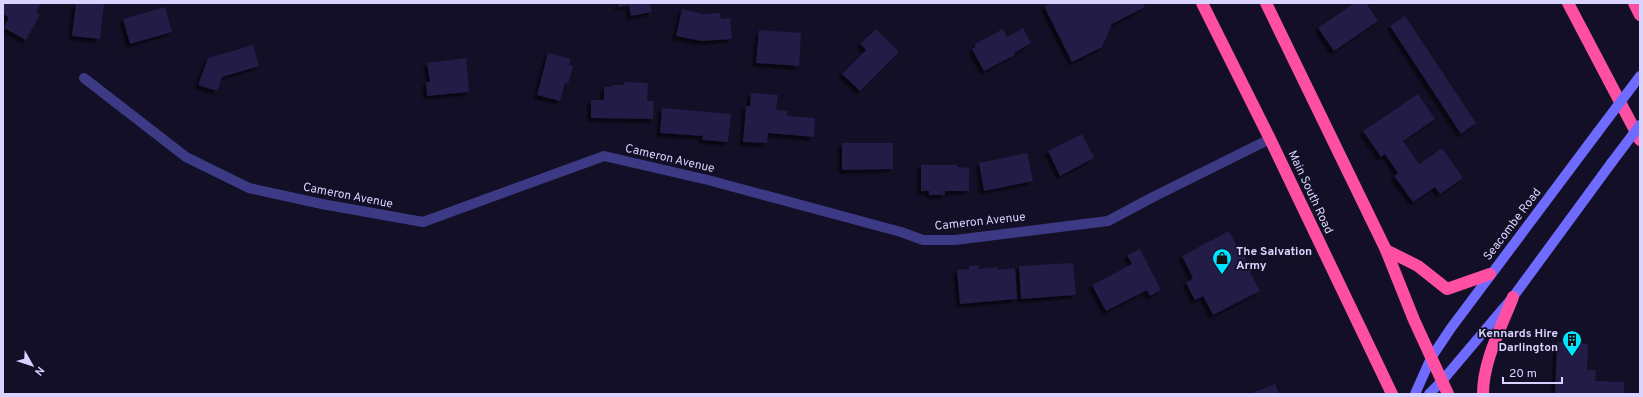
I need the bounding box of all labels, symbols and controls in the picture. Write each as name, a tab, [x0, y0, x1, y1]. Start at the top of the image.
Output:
street label: Cameron Avenue	[623, 141, 716, 177]
street label: Main South Road	[1284, 148, 1336, 237]
street label: Cameron Avenue	[301, 179, 394, 213]
street label: Seacombe Road	[1480, 185, 1545, 264]
street label: Cameron Avenue	[934, 209, 1026, 235]
place label: The Salvation Army	[1236, 244, 1312, 274]
shop icon: The Salvation Army	[1211, 247, 1233, 275]
place label: Kennards Hire Darlington	[1478, 326, 1558, 356]
building icon: Kennards Hire Darlington	[1561, 329, 1583, 357]
north arrow	[12, 345, 52, 385]
scale bar	[1503, 359, 1562, 385]
text: N	[31, 363, 47, 378]
text: 20 m	[1509, 366, 1537, 382]

